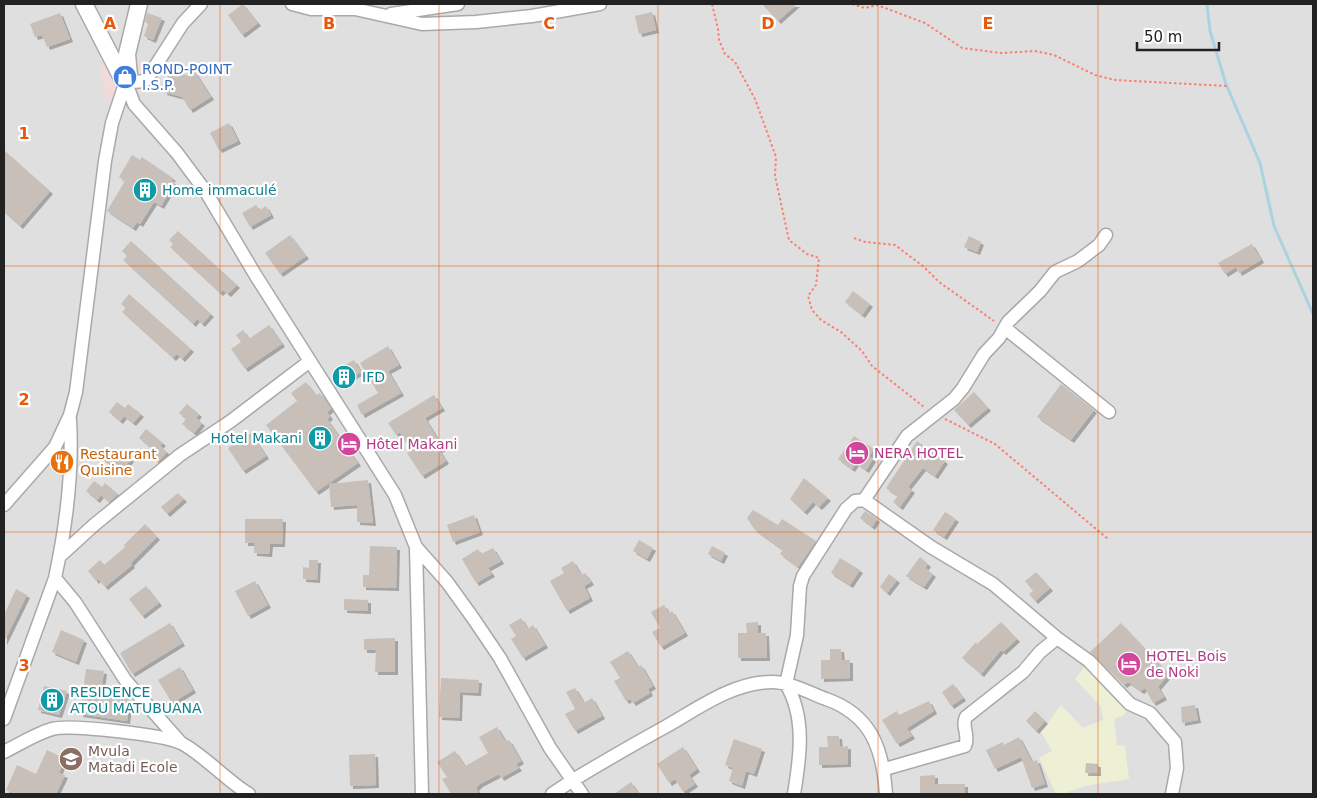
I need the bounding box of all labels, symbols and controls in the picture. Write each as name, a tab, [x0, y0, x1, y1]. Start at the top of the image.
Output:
text: A	[104, 14, 117, 33]
text: B	[323, 14, 335, 33]
text: C	[543, 14, 555, 33]
text: D	[761, 14, 775, 33]
text: E	[983, 14, 993, 33]
scale bar	[1137, 20, 1220, 52]
text: 50 m	[1144, 28, 1182, 46]
place label: ROND-POINT I.S.P.	[142, 61, 232, 93]
shop icon: ROND-POINT I.S.P.	[112, 64, 138, 90]
text: 1	[18, 124, 30, 143]
building icon: Home immaculé	[132, 177, 158, 203]
place label: Home immaculé	[162, 182, 277, 198]
building icon: IFD	[331, 364, 357, 390]
place label: IFD	[362, 369, 385, 385]
text: 2	[18, 390, 30, 409]
building icon: Hotel Makani	[307, 425, 333, 451]
place label: Hotel Makani	[211, 430, 302, 446]
hotel icon: Hôtel Makani	[336, 431, 362, 457]
place label: Hôtel Makani	[366, 436, 457, 452]
hotel icon: NERA HOTEL	[844, 440, 870, 466]
place label: NERA HOTEL	[874, 445, 963, 461]
place label: Restaurant Quisine	[80, 446, 157, 478]
restaurant icon: Restaurant Quisine	[49, 449, 75, 475]
place label: HOTEL Bois de Noki	[1146, 648, 1227, 680]
hotel icon: HOTEL Bois de Noki	[1116, 651, 1142, 677]
text: 3	[18, 656, 30, 675]
place label: RESIDENCE ATOU MATUBUANA	[70, 684, 202, 716]
building icon: RESIDENCE ATOU MATUBUANA	[39, 687, 65, 713]
place label: Mvula Matadi Ecole	[88, 743, 178, 775]
school or university icon: Mvula Matadi Ecole	[58, 746, 84, 772]

